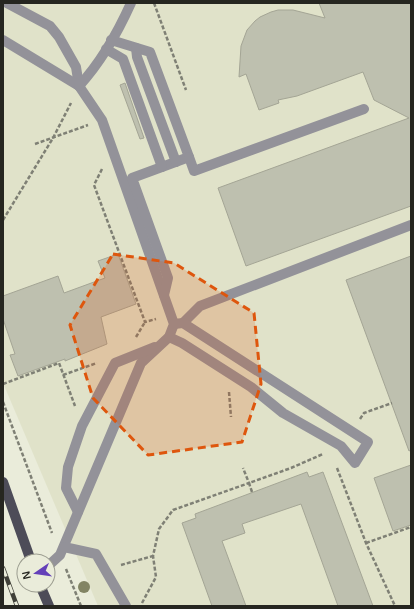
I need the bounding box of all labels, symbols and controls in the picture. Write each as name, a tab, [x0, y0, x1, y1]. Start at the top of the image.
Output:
north arrow	[16, 553, 56, 593]
text: N	[20, 570, 33, 580]

